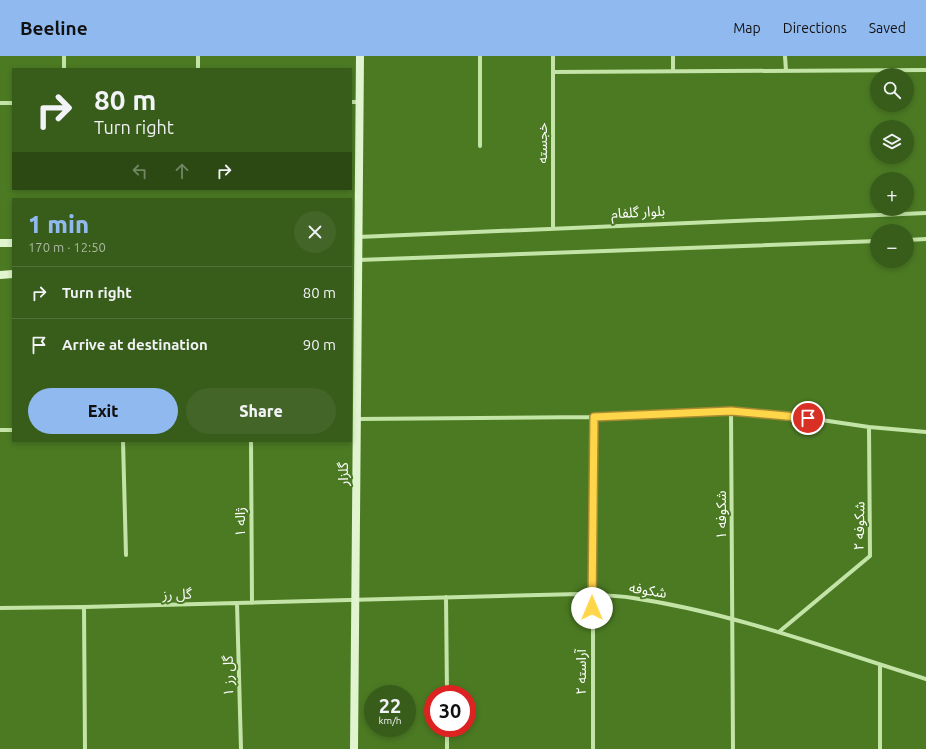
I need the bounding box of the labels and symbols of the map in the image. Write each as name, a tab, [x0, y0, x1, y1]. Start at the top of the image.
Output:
street label: خجسته	[534, 122, 550, 164]
street label: بلوار گلفام	[611, 203, 666, 224]
pin	[791, 401, 825, 435]
street label: گلزار	[335, 462, 352, 487]
street label: شکوفه ۱	[713, 490, 730, 539]
street label: شکوفه ۲	[851, 501, 868, 551]
street label: ژاله ۱	[232, 507, 249, 537]
street label: شکوفه	[628, 579, 668, 602]
street label: گل رز	[161, 585, 192, 604]
position arrow	[571, 587, 613, 629]
street label: آراسته ۲	[573, 648, 590, 695]
street label: گل رز ۱	[220, 655, 237, 696]
speed limit sign: 30	[424, 685, 476, 737]

